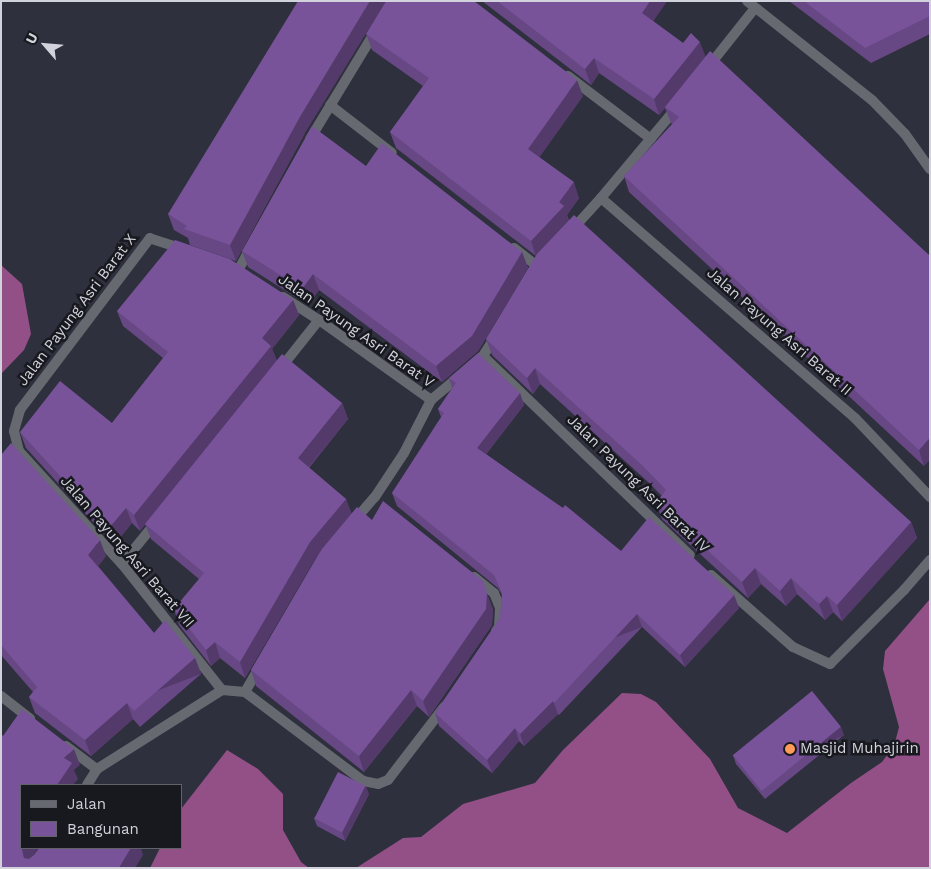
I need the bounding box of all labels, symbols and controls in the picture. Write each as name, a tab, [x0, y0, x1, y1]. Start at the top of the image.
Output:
north arrow	[20, 20, 70, 70]
text: U	[22, 30, 41, 46]
street label: Jalan Payung Asri Barat X	[14, 230, 140, 390]
street label: Jalan Payung Asri Barat II	[703, 264, 855, 400]
street label: Jalan Payung Asri Barat V	[274, 270, 438, 392]
street label: Jalan Payung Asri Barat IV	[563, 411, 713, 557]
street label: Jalan Payung Asri Barat VII	[56, 472, 198, 632]
place label: Masjid Muhajirin	[800, 740, 919, 758]
marker: Masjid Muhajirin	[784, 743, 796, 755]
legend	[20, 784, 182, 849]
text: Jalan	[67, 795, 106, 813]
text: Bangunan	[67, 820, 139, 838]

